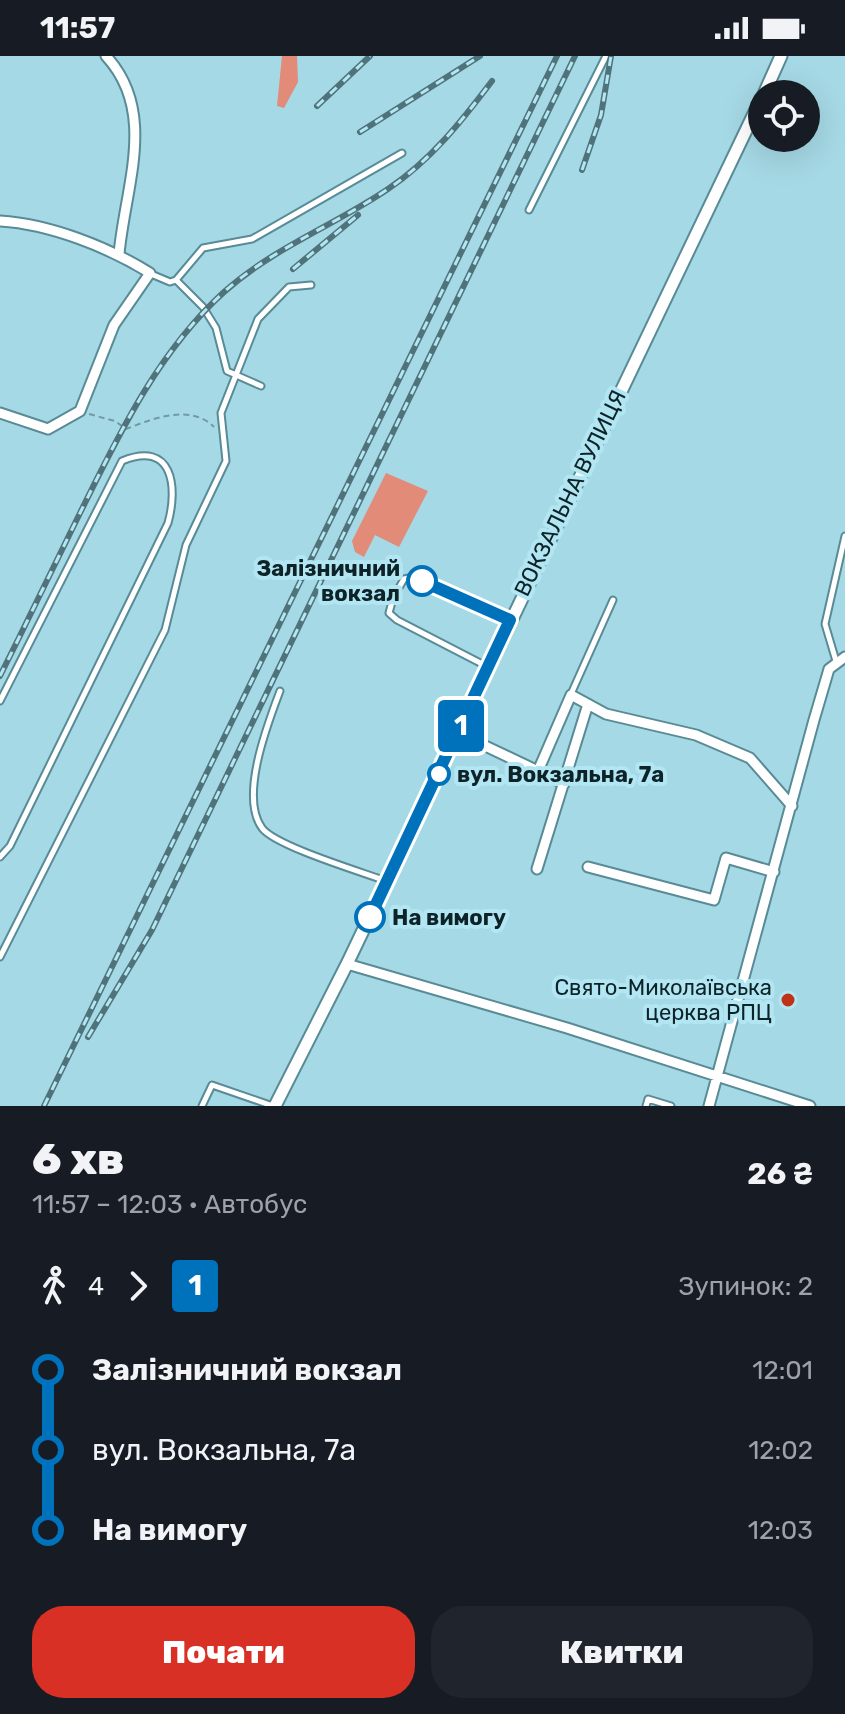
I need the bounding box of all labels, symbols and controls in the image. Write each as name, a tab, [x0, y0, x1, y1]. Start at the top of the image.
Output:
text: 11:57	[40, 10, 115, 46]
map controls	[748, 80, 820, 152]
button: locate	[748, 80, 820, 152]
street label: ВОКЗАЛЬНА ВУЛИЦЯ	[508, 385, 632, 601]
place label: Залізничний вокзал	[256, 555, 400, 607]
marker: Залізничний вокзал	[407, 566, 437, 596]
line badge: 1	[435, 700, 487, 752]
text: 1	[454, 709, 468, 742]
place label: вул. Вокзальна, 7а	[457, 761, 664, 788]
marker: вул. Вокзальна, 7а	[428, 763, 450, 785]
marker: На вимогу	[355, 902, 385, 932]
place label: На вимогу	[392, 904, 506, 931]
place label: Свято-Миколаївська церква РПЦ	[554, 974, 772, 1026]
marker: Свято-Миколаївська церква РПЦ	[779, 991, 797, 1009]
text: 6 хв	[32, 1133, 125, 1185]
text: 26 ₴	[747, 1156, 813, 1192]
text: 11:57 – 12:03 · Автобус	[32, 1189, 307, 1220]
icon: walk	[32, 1264, 76, 1308]
icon: forward	[116, 1264, 160, 1308]
text: 1	[188, 1269, 202, 1302]
text: 4	[88, 1271, 104, 1302]
text: Зупинок: 2	[678, 1271, 813, 1302]
text: Залізничний вокзал	[92, 1352, 402, 1388]
text: 12:01	[752, 1355, 813, 1386]
text: вул. Вокзальна, 7а	[92, 1432, 356, 1468]
text: 12:02	[748, 1435, 813, 1466]
text: На вимогу	[92, 1512, 247, 1548]
text: 12:03	[748, 1515, 813, 1546]
button: Почати	[32, 1606, 415, 1698]
button: Квитки	[431, 1606, 813, 1698]

